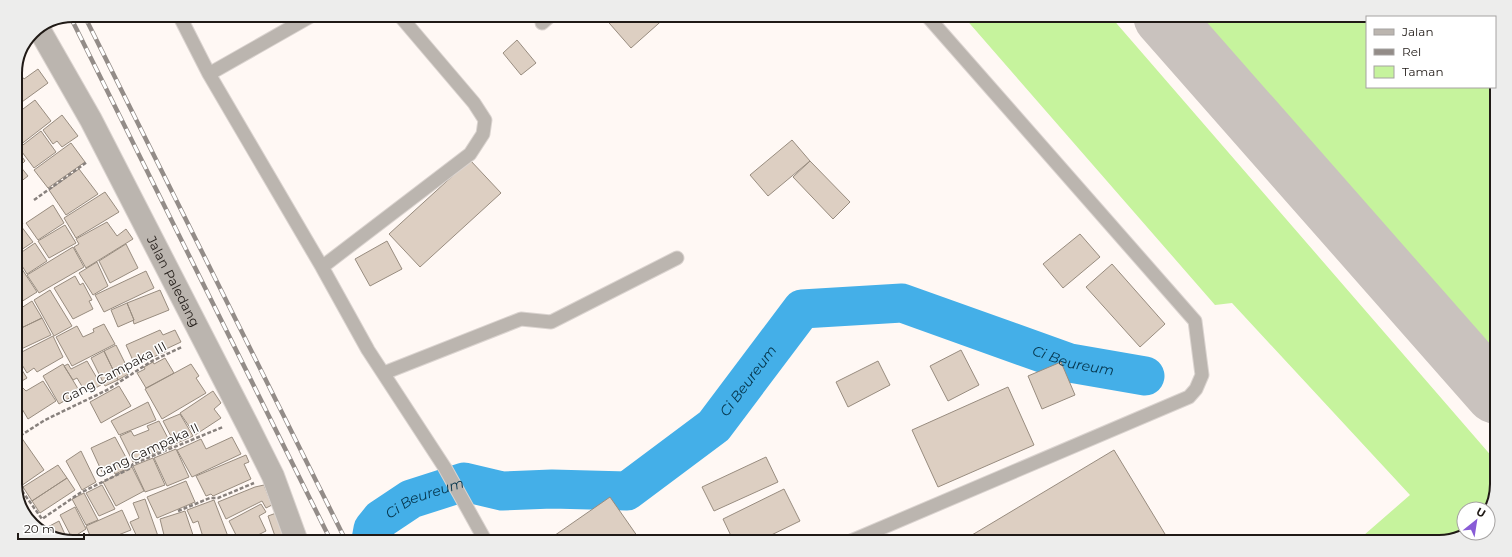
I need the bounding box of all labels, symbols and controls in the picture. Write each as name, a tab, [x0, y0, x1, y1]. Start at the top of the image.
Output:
legend	[1366, 16, 1496, 88]
text: Jalan	[1401, 24, 1434, 39]
text: Rel	[1402, 44, 1421, 59]
text: Taman	[1402, 64, 1444, 79]
street label: Jalan Paledang	[143, 232, 204, 329]
street label: Gang Campaka III	[59, 338, 169, 406]
water label: Ci Beureum	[1030, 341, 1116, 380]
water label: Ci Beureum	[716, 342, 781, 420]
street label: Gang Campaka II	[93, 419, 201, 481]
water label: Ci Beureum	[382, 474, 466, 523]
north arrow	[1456, 501, 1496, 541]
text: U	[1474, 504, 1488, 521]
scale bar	[18, 515, 84, 541]
text: 20 m	[24, 521, 55, 536]

